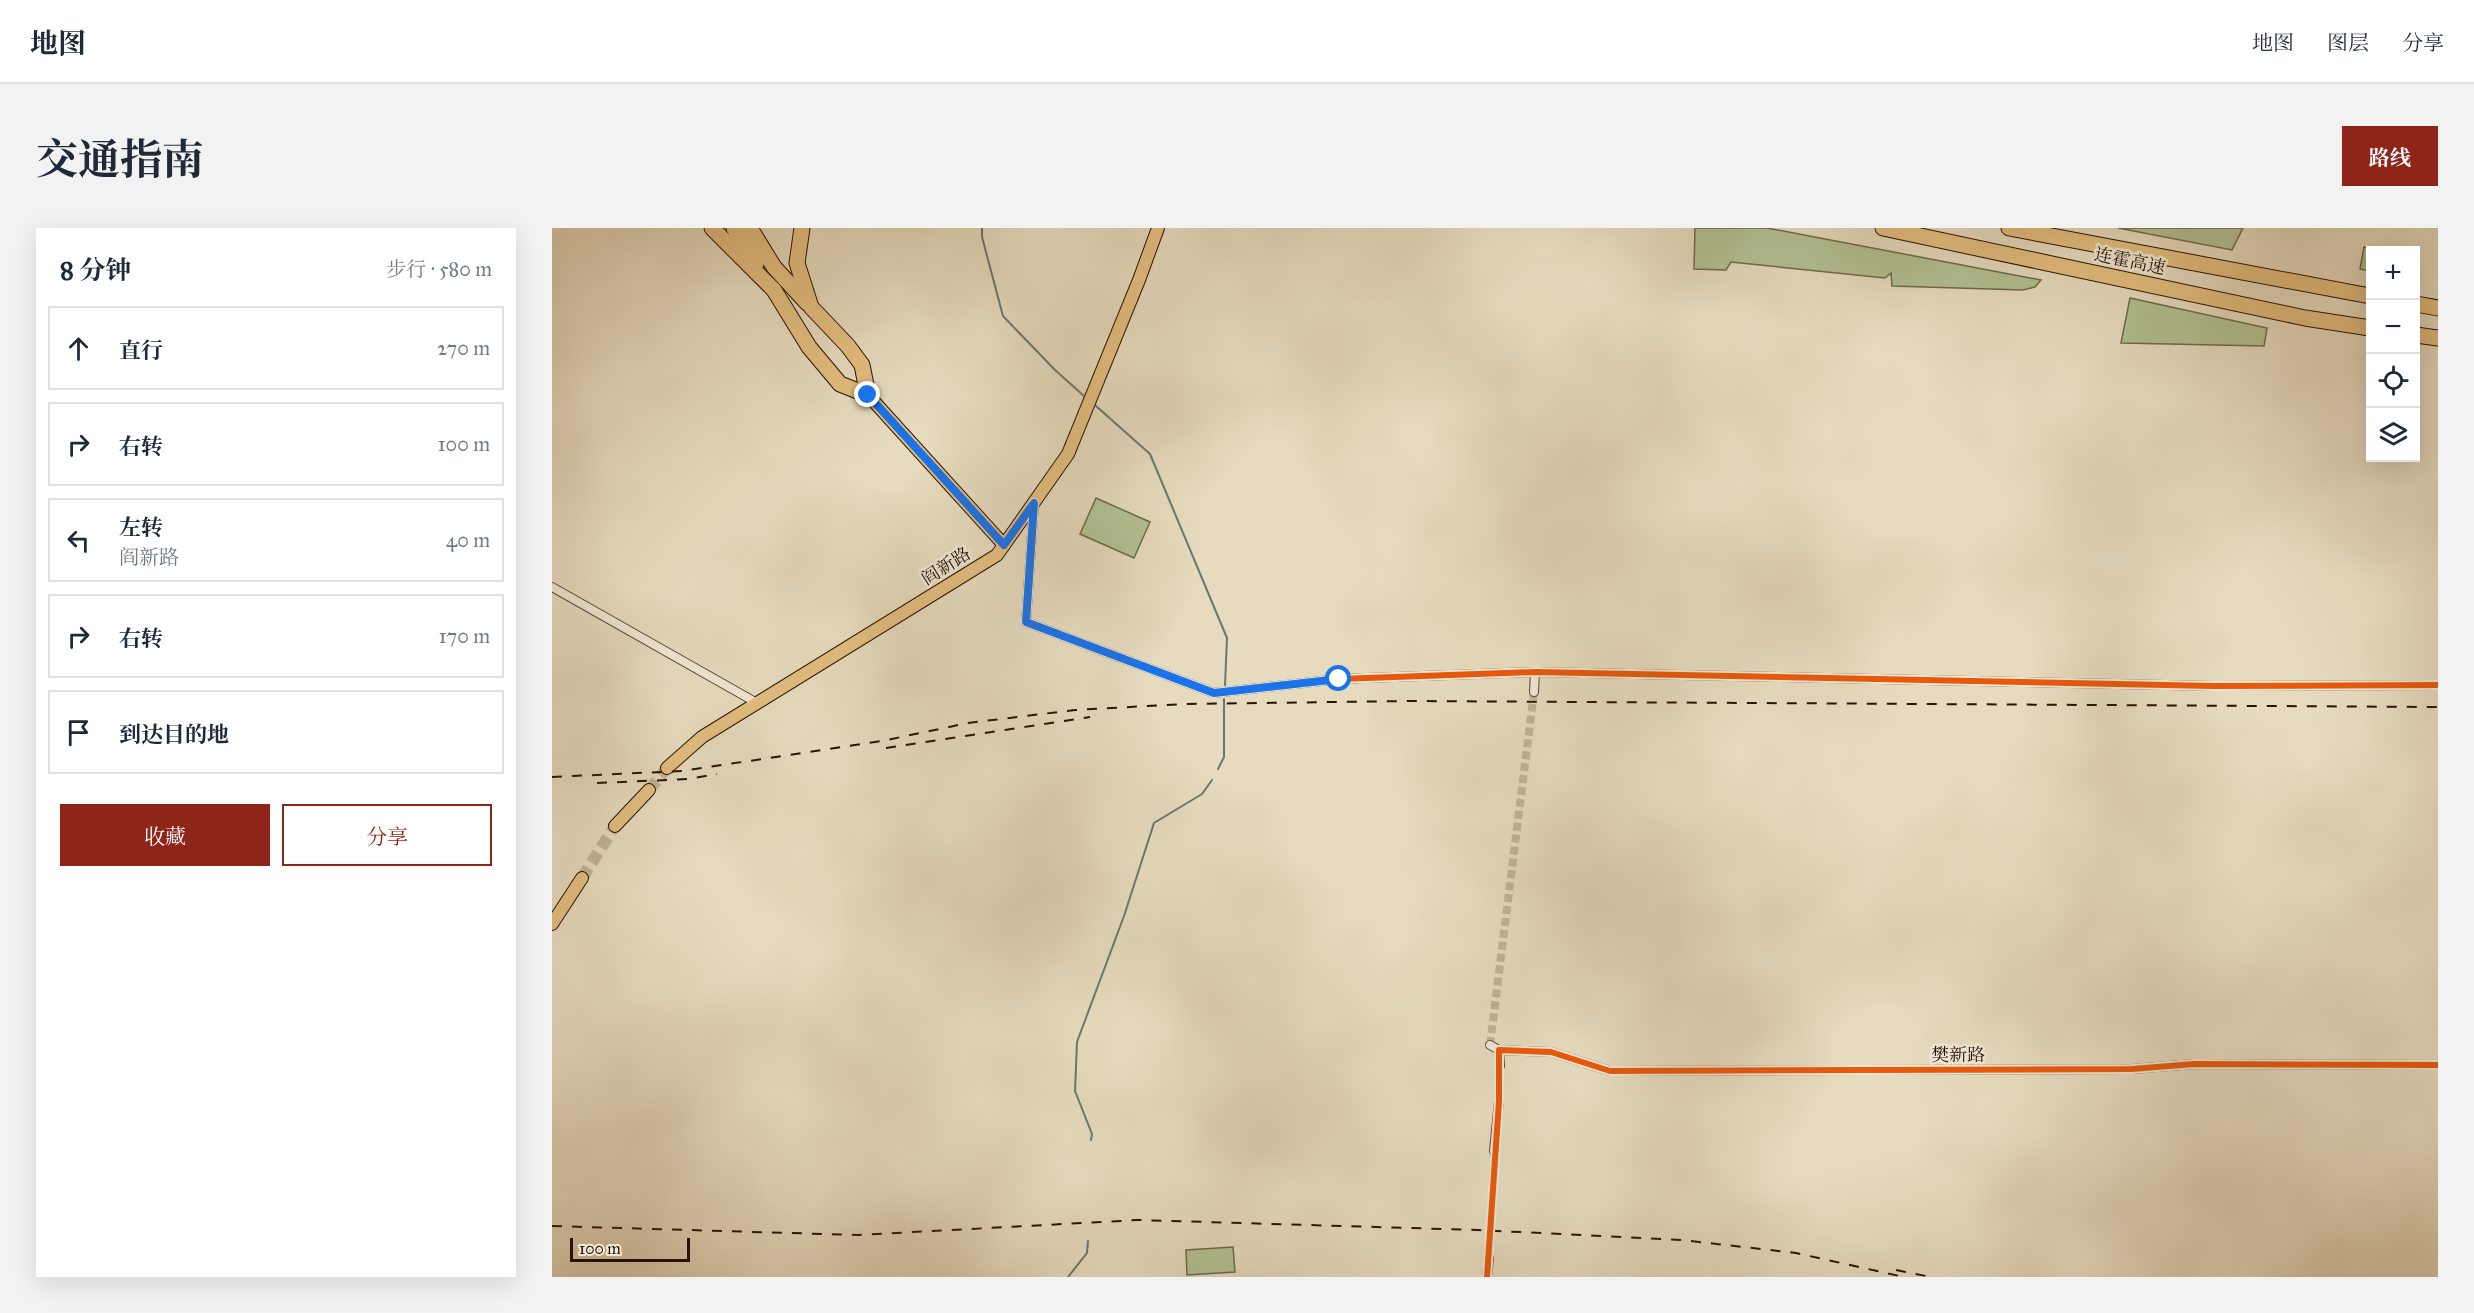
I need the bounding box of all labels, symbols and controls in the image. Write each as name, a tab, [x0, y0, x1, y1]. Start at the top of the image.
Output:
text: 地图	[30, 26, 86, 61]
text: 地图	[2252, 30, 2294, 56]
text: 图层	[2327, 30, 2369, 56]
text: 分享	[2402, 30, 2444, 56]
button: 路线	[2342, 126, 2438, 186]
text: 交通指南	[36, 134, 204, 186]
street label: 连霍高速	[2092, 243, 2168, 279]
map controls	[2366, 246, 2420, 462]
button: +	[2366, 246, 2420, 300]
text: 8 分钟	[60, 254, 131, 286]
text: 步行 · 580 m	[386, 257, 492, 281]
button: −	[2366, 300, 2420, 354]
icon: ahead	[62, 332, 95, 365]
text: 270 m	[437, 336, 490, 360]
text: 直行	[119, 337, 163, 364]
button: locate	[2366, 354, 2420, 408]
route end	[854, 381, 880, 407]
button: layers	[2366, 408, 2420, 462]
icon: right	[62, 428, 95, 461]
text: 100 m	[438, 432, 490, 456]
text: 右转	[119, 433, 163, 460]
text: 左转	[119, 514, 163, 541]
icon: left	[62, 524, 95, 557]
text: 40 m	[446, 528, 490, 552]
street label: 阎新路	[917, 542, 975, 590]
text: 阎新路	[119, 545, 179, 569]
icon: right	[62, 620, 95, 653]
text: 170 m	[439, 624, 490, 648]
text: 右转	[119, 625, 163, 652]
route start	[1325, 665, 1351, 691]
icon: arrive	[62, 716, 95, 749]
text: 到达目的地	[119, 721, 229, 748]
button: 收藏	[60, 804, 270, 866]
button: 分享	[282, 804, 492, 866]
street label: 樊新路	[1931, 1044, 1985, 1066]
scale bar	[570, 1235, 690, 1262]
text: 100 m	[579, 1239, 621, 1258]

